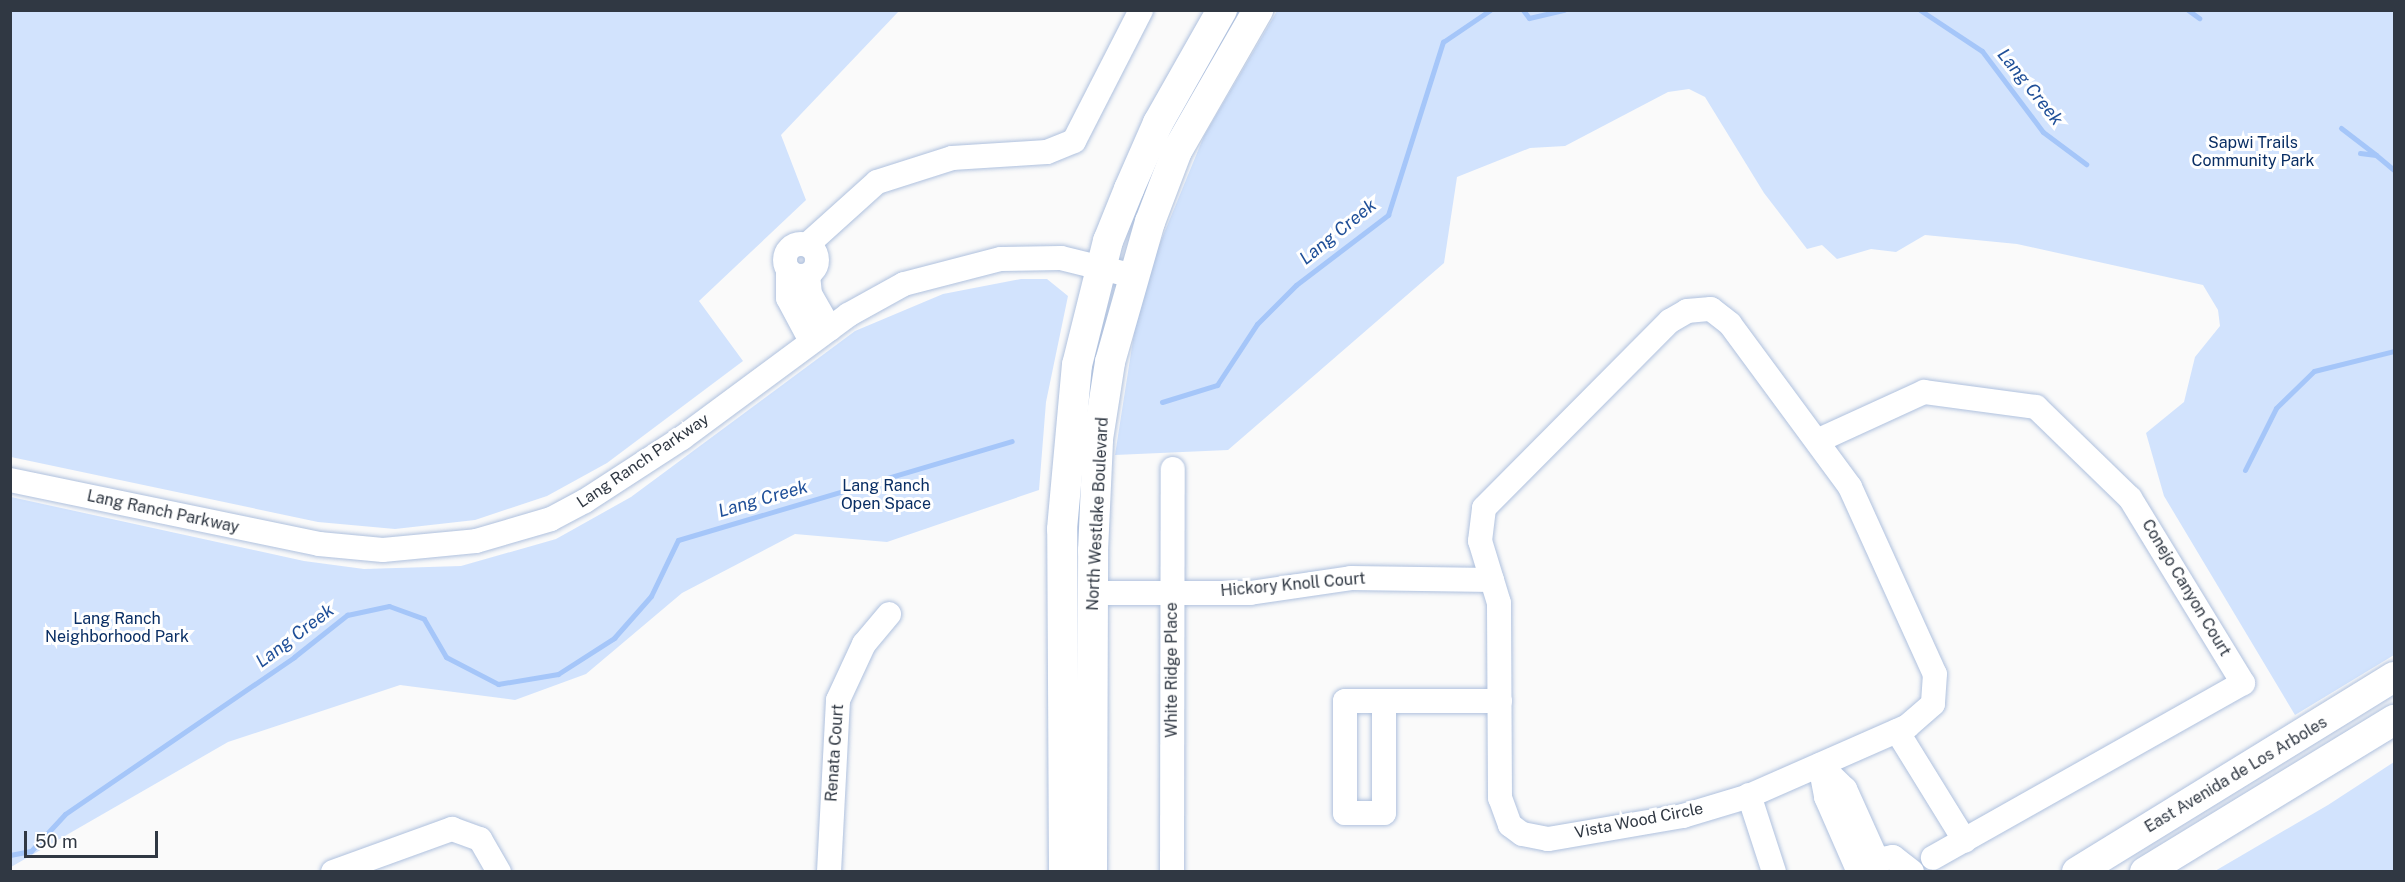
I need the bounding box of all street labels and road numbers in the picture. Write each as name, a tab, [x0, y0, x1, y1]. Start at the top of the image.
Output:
street label: Lang Ranch Parkway	[573, 410, 713, 512]
street label: North Westlake Boulevard	[1083, 417, 1113, 611]
street label: Lang Ranch Parkway	[85, 486, 241, 538]
street label: Conejo Canyon Court	[2137, 516, 2235, 660]
street label: Hickory Knoll Court	[1220, 569, 1366, 601]
street label: White Ridge Place	[1162, 602, 1182, 738]
street label: Renata Court	[822, 704, 848, 802]
street label: East Avenida de Los Arboles	[2141, 713, 2331, 837]
street label: Vista Wood Circle	[1573, 799, 1705, 843]

